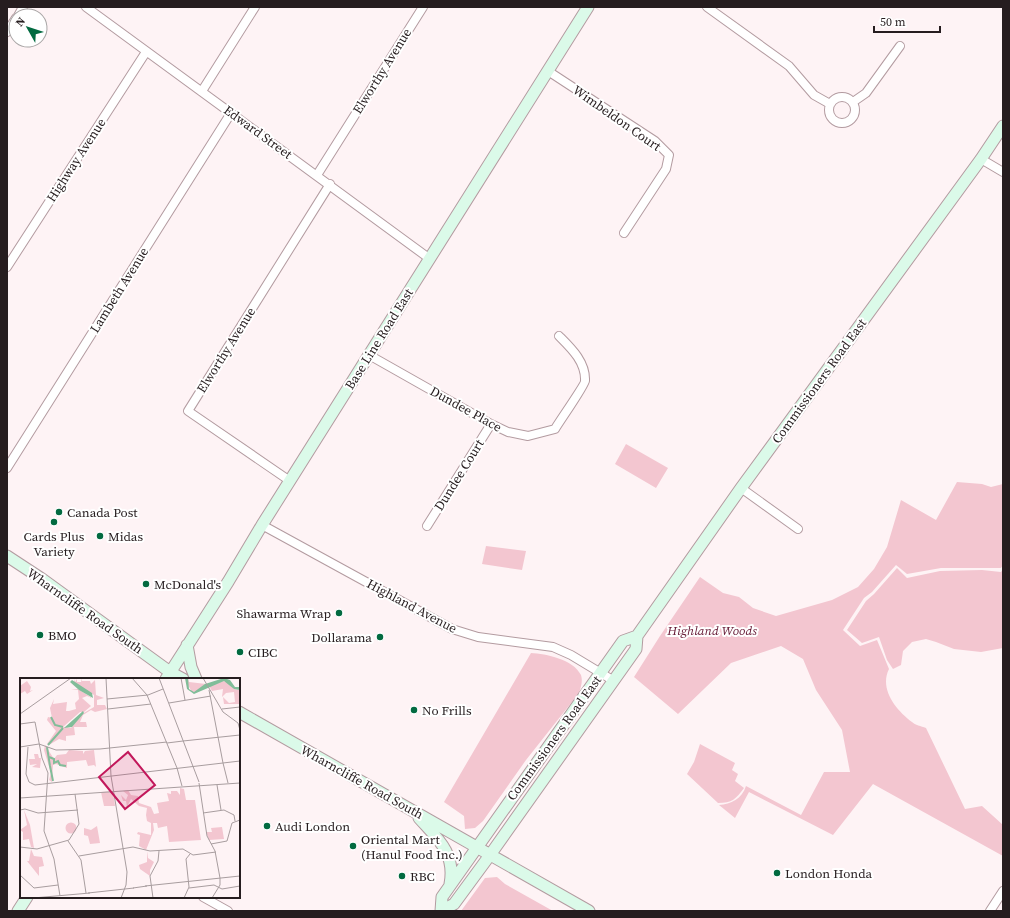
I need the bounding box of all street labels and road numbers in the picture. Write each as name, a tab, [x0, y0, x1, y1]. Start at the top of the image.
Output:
street label: Elworthy Avenue	[349, 25, 415, 117]
street label: Wimbeldon Court	[570, 81, 665, 155]
street label: Edward Street	[220, 101, 296, 163]
street label: Highway Avenue	[43, 115, 110, 205]
street label: Lambeth Avenue	[86, 244, 152, 336]
street label: Base Line Road East	[341, 285, 417, 393]
street label: Elworthy Avenue	[193, 304, 259, 396]
street label: Commissioners Road East	[768, 315, 871, 447]
street label: Dundee Place	[427, 382, 505, 436]
street label: Dundee Court	[430, 435, 488, 514]
street label: Wharncliffe Road South	[24, 564, 147, 658]
street label: Highland Avenue	[364, 575, 460, 637]
street label: Commissioners Road East	[503, 672, 606, 804]
street label: Wharncliffe Road South	[298, 741, 427, 823]

